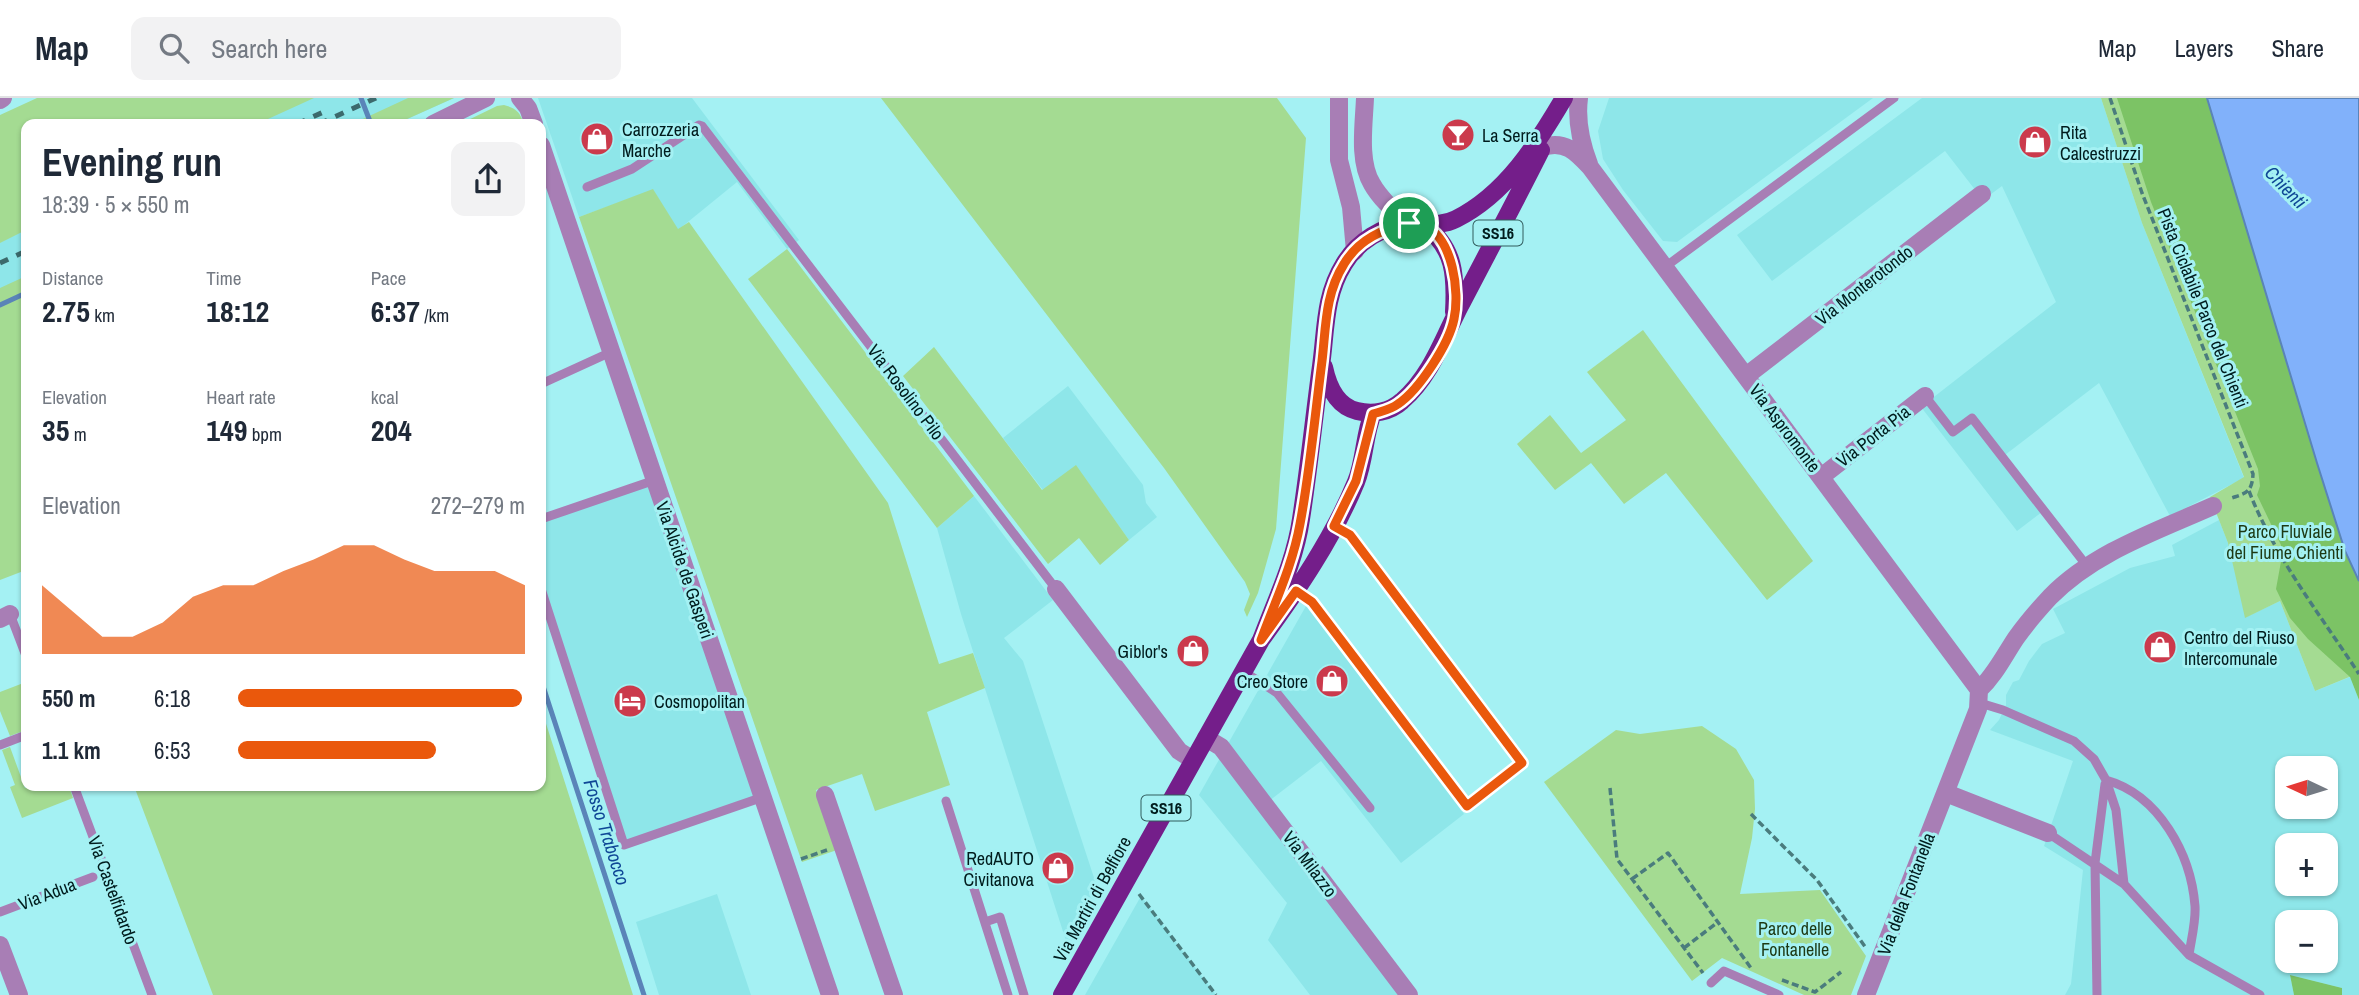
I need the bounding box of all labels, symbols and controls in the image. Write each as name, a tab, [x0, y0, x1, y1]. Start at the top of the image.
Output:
search box	[131, 17, 621, 80]
text: Map	[35, 26, 89, 70]
icon: search	[155, 29, 193, 67]
text: Search here	[211, 31, 327, 66]
text: Map	[2098, 32, 2136, 64]
text: Layers	[2174, 32, 2233, 64]
text: Share	[2271, 32, 2324, 64]
bar icon: La Serra	[1439, 116, 1477, 154]
place label: Carrozzeria Marche	[622, 117, 699, 163]
shop icon: Carrozzeria Marche	[578, 120, 616, 158]
place label: Rita Calcestruzzi	[2060, 120, 2141, 166]
place label: La Serra	[1482, 123, 1539, 148]
shop icon: Rita Calcestruzzi	[2016, 123, 2054, 161]
text: Evening run	[42, 137, 222, 188]
button: share	[451, 142, 525, 216]
water label: Chienti	[2259, 160, 2313, 215]
text: 18:39 · 5 × 550 m	[42, 189, 189, 220]
pin	[1379, 193, 1439, 253]
icon: arrive	[1390, 204, 1428, 242]
street label: Pista Ciclabile Parco del Chienti	[2151, 204, 2255, 412]
road number: SS16	[1474, 220, 1522, 246]
street label: Via Monterotondo	[1810, 239, 1918, 331]
text: Distance	[42, 265, 103, 291]
text: Time	[206, 265, 241, 291]
text: Pace	[371, 265, 406, 291]
text: 2.75	[42, 291, 90, 331]
text: 18:12	[206, 291, 269, 331]
text: 6:37	[371, 291, 420, 331]
text: km	[90, 302, 115, 328]
text: /km	[420, 302, 449, 328]
street label: Via Rosolino Pilo	[862, 339, 950, 445]
street label: Via Aspromonte	[1743, 379, 1827, 477]
text: Elevation	[42, 384, 107, 410]
text: Heart rate	[206, 384, 276, 410]
text: kcal	[371, 384, 398, 410]
street label: Via Porta Pia	[1831, 399, 1915, 473]
text: 35	[42, 410, 69, 450]
text: 149	[206, 410, 247, 450]
text: 204	[371, 410, 412, 450]
text: m	[69, 421, 87, 447]
text: bpm	[247, 421, 282, 447]
text: Elevation	[42, 490, 121, 521]
text: 272–279 m	[431, 490, 525, 521]
street label: Via Alcide de Gasperi	[650, 498, 720, 642]
park label: Parco Fluviale del Fiume Chienti	[2226, 519, 2344, 565]
place label: Centro del Riuso Intercomunale	[2184, 625, 2295, 671]
shop icon: Centro del Riuso Intercomunale	[2141, 628, 2179, 666]
shop icon: Giblor's	[1174, 632, 1212, 670]
place label: Giblor's	[1118, 639, 1168, 664]
shop icon: Creo Store	[1313, 662, 1351, 700]
place label: Creo Store	[1237, 669, 1308, 694]
hotel icon: Cosmopolitan	[611, 682, 649, 720]
text: 550 m	[42, 683, 95, 714]
text: 6:18	[154, 683, 191, 714]
place label: Cosmopolitan	[654, 689, 745, 714]
text: 1.1 km	[42, 735, 101, 766]
text: 6:53	[154, 735, 191, 766]
north arrow	[2275, 756, 2338, 819]
map controls	[2275, 756, 2338, 973]
water label: Fosso Trabocco	[578, 776, 636, 889]
road number: SS16	[1142, 796, 1190, 820]
street label: Via Milazzo	[1277, 826, 1343, 902]
street label: Via della Fontanella	[1871, 829, 1941, 959]
street label: Via Castelfidardo	[82, 832, 144, 948]
street label: Via Martiri di Belfiore	[1047, 832, 1137, 966]
button: +	[2275, 833, 2338, 896]
place label: RedAUTO Civitanova	[963, 846, 1034, 892]
shop icon: RedAUTO Civitanova	[1039, 849, 1077, 887]
street label: Via Adua	[15, 872, 79, 916]
button: −	[2275, 910, 2338, 973]
park label: Parco delle Fontanelle	[1758, 916, 1832, 962]

